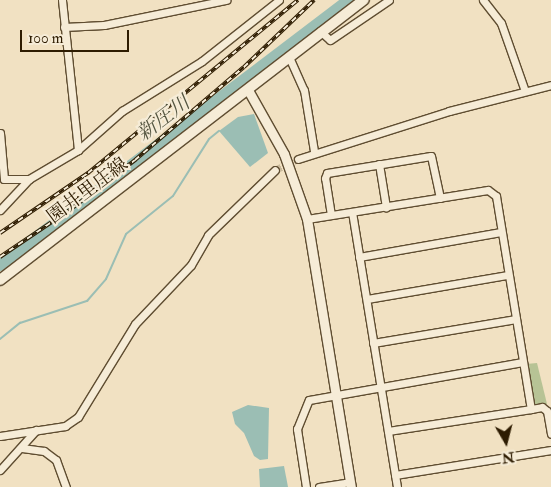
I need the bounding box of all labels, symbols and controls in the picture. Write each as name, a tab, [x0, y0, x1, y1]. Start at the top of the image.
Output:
scale bar	[22, 20, 131, 52]
text: 100 m	[28, 29, 63, 48]
water label: 新圧川	[132, 90, 194, 146]
street label: 園井里庄線	[43, 153, 133, 229]
north arrow	[481, 417, 531, 467]
text: N	[501, 448, 516, 467]

